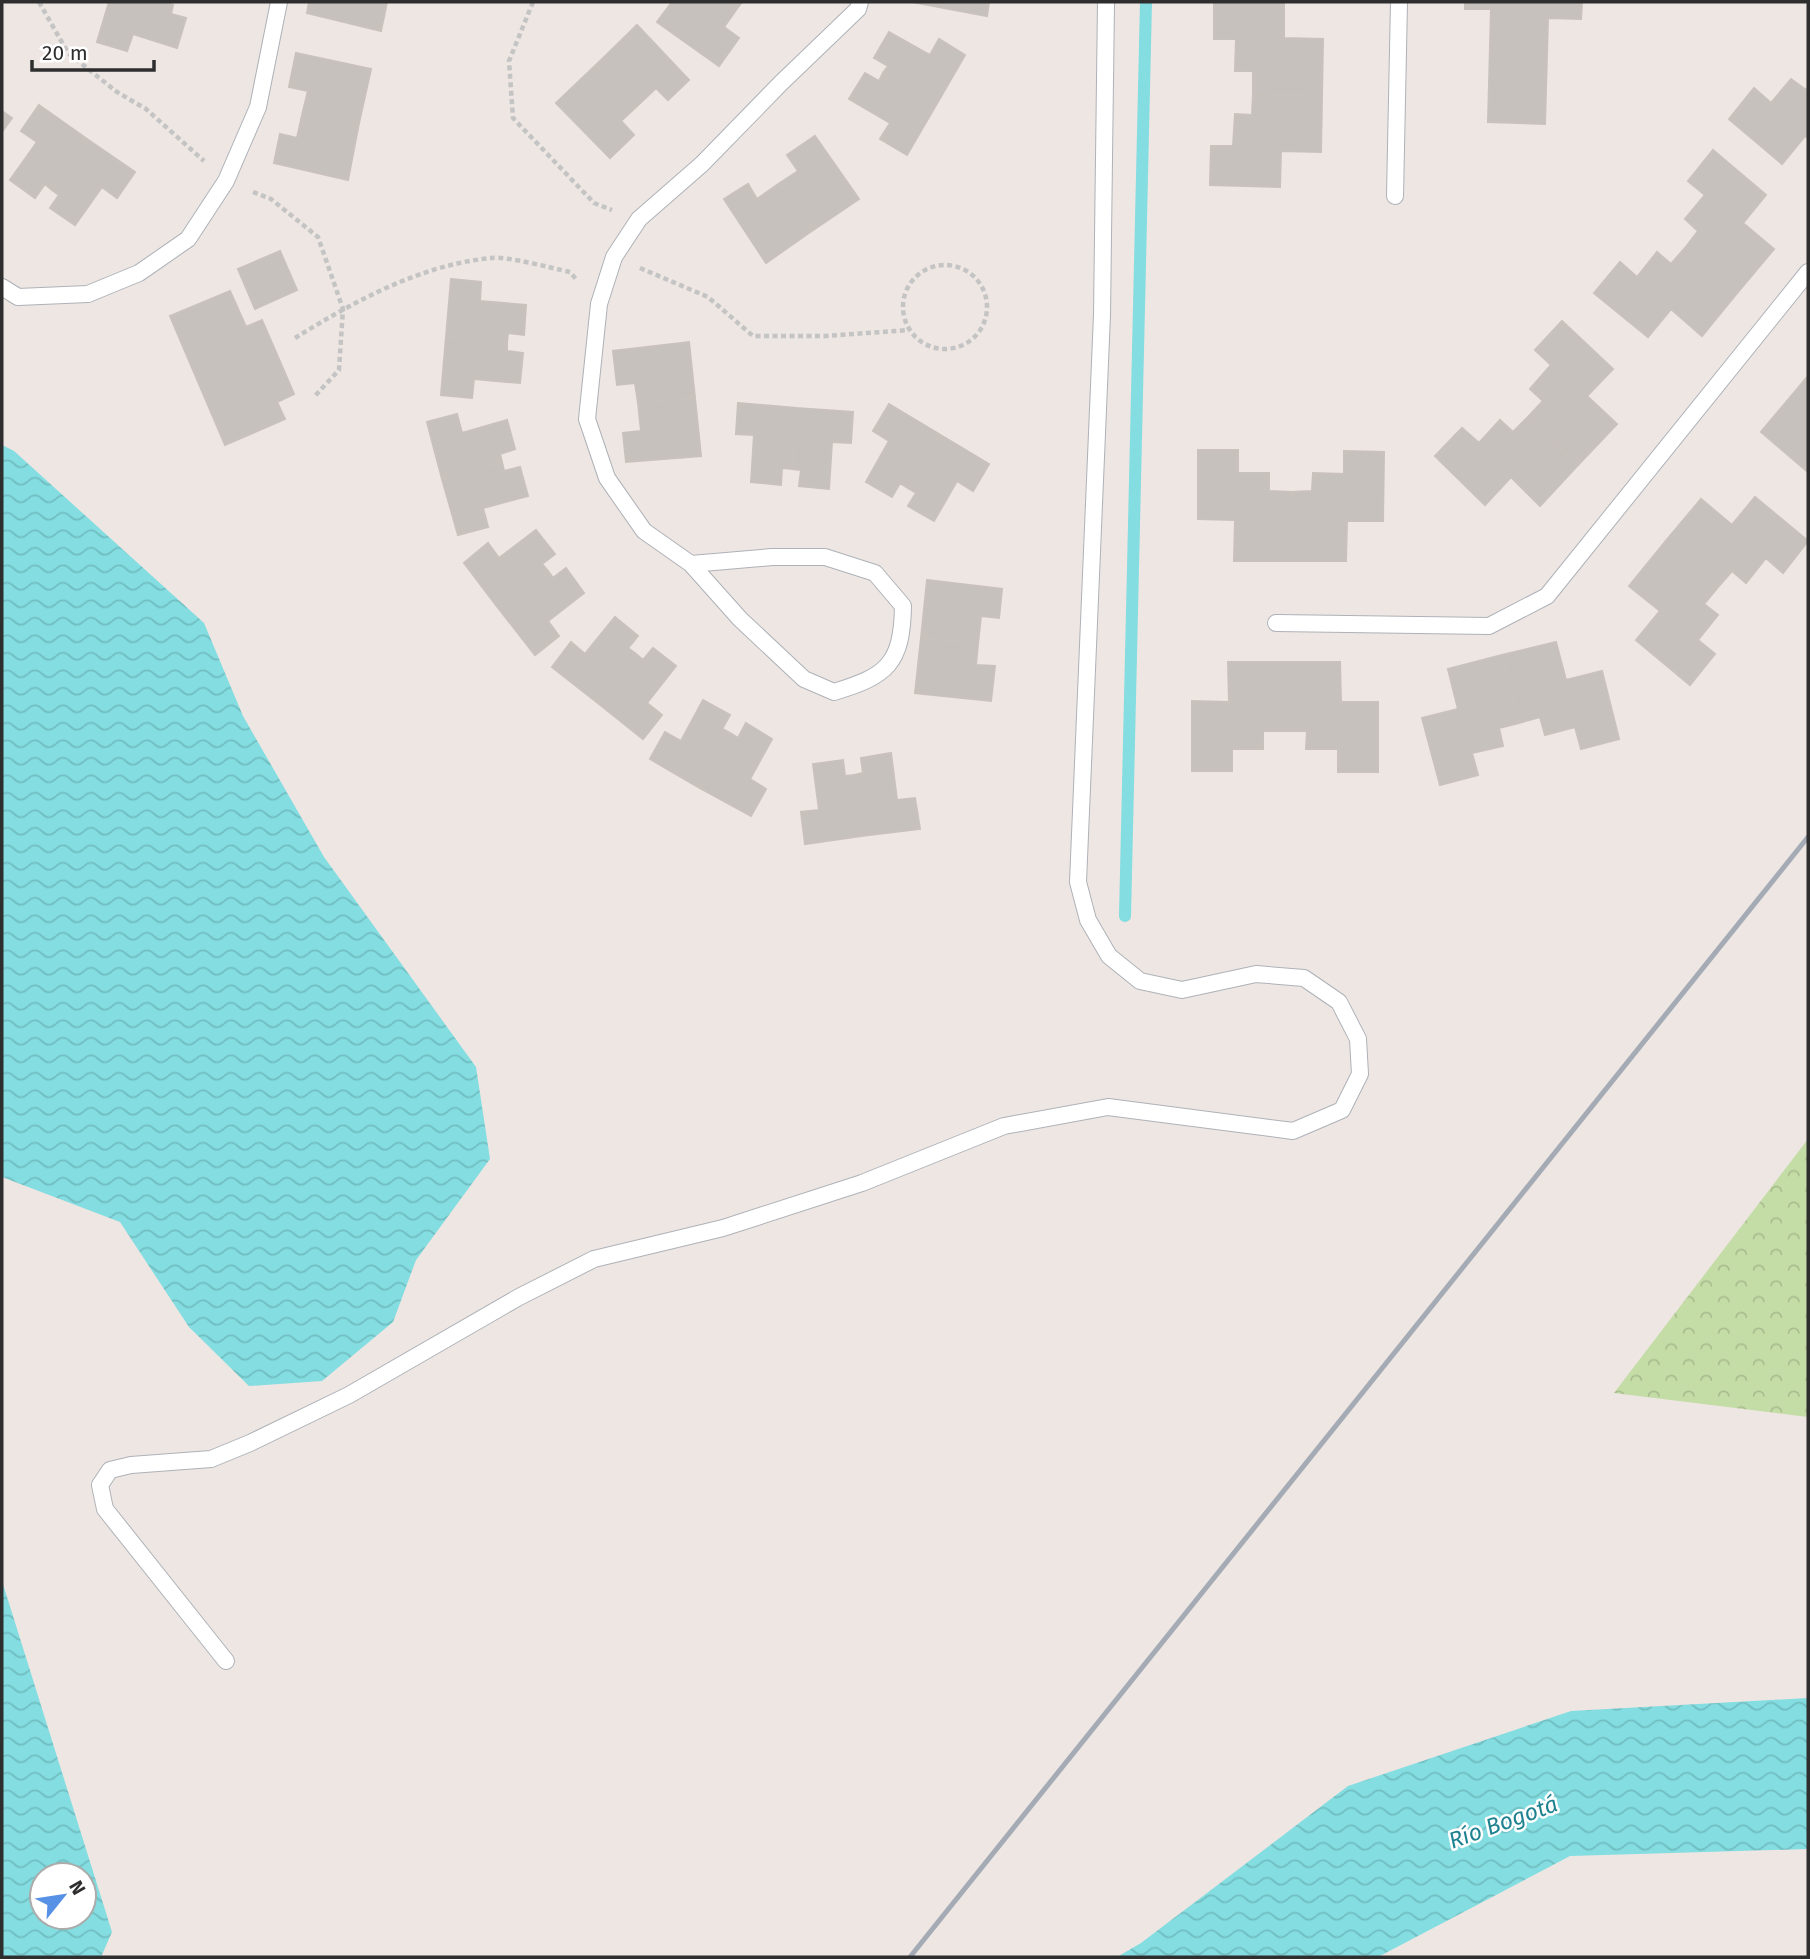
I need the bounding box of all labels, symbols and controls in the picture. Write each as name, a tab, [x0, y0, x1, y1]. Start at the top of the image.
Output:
scale bar	[32, 28, 154, 72]
text: 20 m	[42, 40, 88, 66]
water label: Río Bogotá	[1445, 1789, 1561, 1855]
north arrow	[28, 1861, 98, 1931]
text: N	[64, 1877, 90, 1899]

